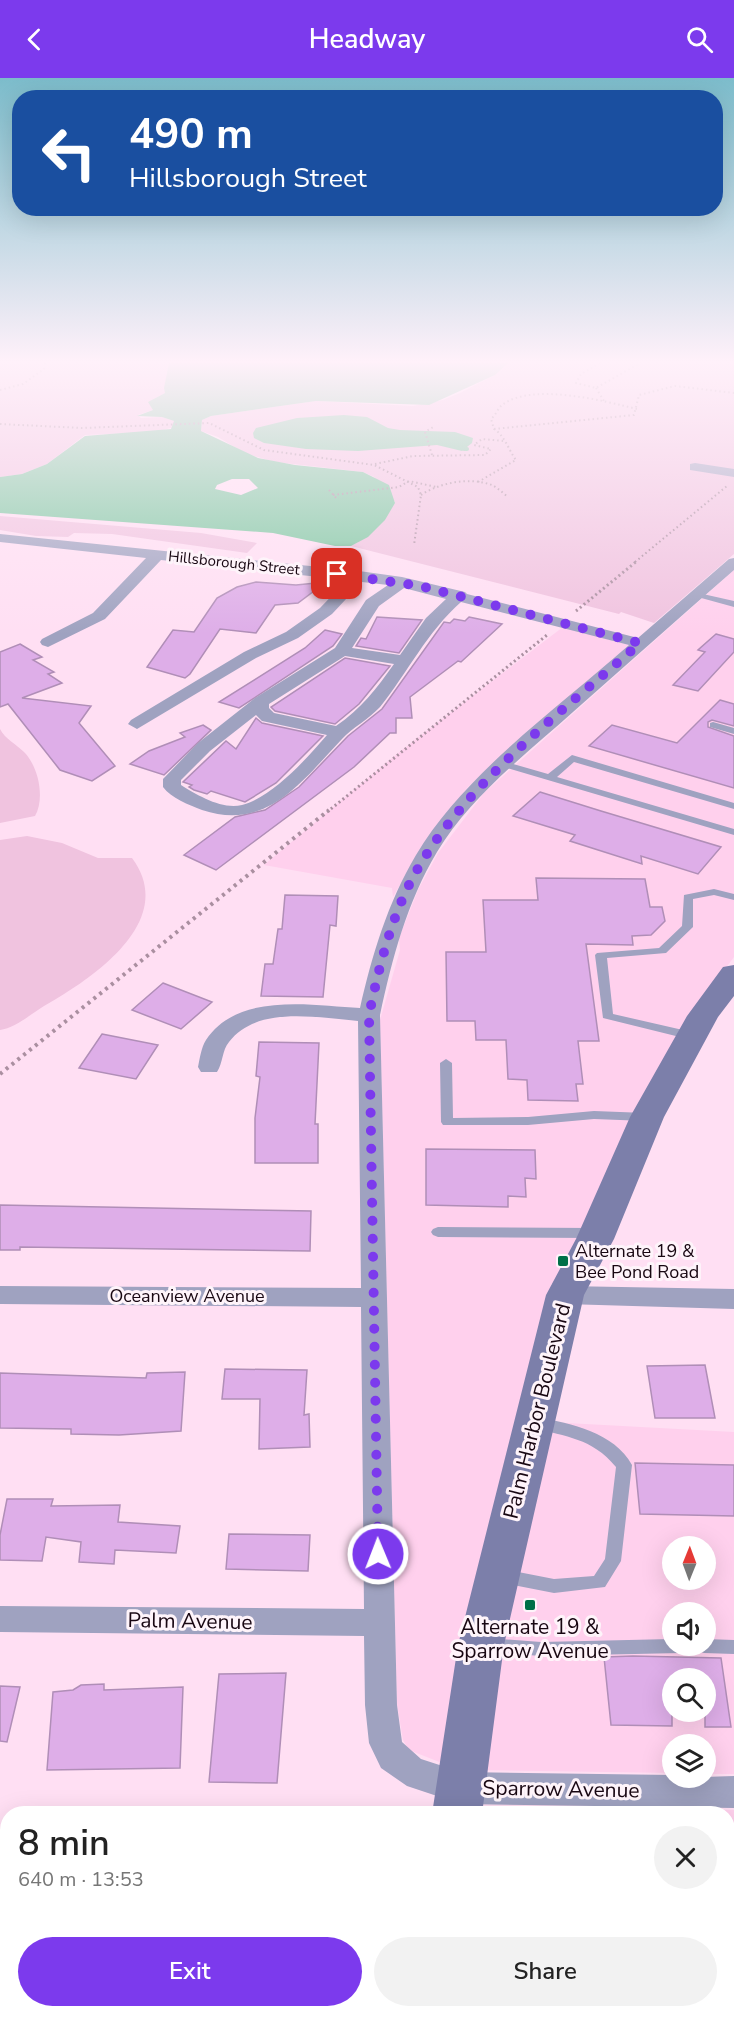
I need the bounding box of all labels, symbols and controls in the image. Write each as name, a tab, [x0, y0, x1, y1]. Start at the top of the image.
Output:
text: Headway	[309, 21, 425, 58]
icon: back	[18, 23, 51, 56]
icon: search	[683, 23, 716, 56]
text: 490 m	[129, 106, 253, 163]
icon: left	[30, 114, 108, 192]
text: Hillsborough Street	[129, 160, 367, 197]
street label: Hillsborough Street	[167, 546, 301, 580]
pin	[311, 548, 362, 599]
icon: arrive	[320, 557, 353, 590]
place label: Alternate 19 & Bee Pond Road	[575, 1239, 699, 1284]
marker: Alternate 19 & Bee Pond Road	[556, 1254, 570, 1268]
street label: Oceanview Avenue	[109, 1284, 265, 1308]
street label: Palm Harbor Boulevard	[497, 1300, 577, 1522]
position arrow	[346, 1522, 410, 1586]
north arrow	[662, 1536, 716, 1590]
map controls	[662, 1536, 716, 1788]
marker: Alternate 19 & Sparrow Avenue	[523, 1598, 537, 1612]
button: sound	[662, 1602, 716, 1656]
street label: Palm Avenue	[127, 1606, 253, 1636]
place label: Alternate 19 & Sparrow Avenue	[451, 1613, 609, 1665]
button: search	[662, 1668, 716, 1722]
button: layers	[662, 1734, 716, 1788]
street label: Sparrow Avenue	[482, 1774, 640, 1804]
text: 8 min	[18, 1819, 110, 1868]
button: close	[654, 1826, 717, 1889]
text: 640 m · 13:53	[18, 1866, 144, 1893]
button: Exit	[18, 1937, 362, 2006]
button: Share	[374, 1937, 717, 2006]

